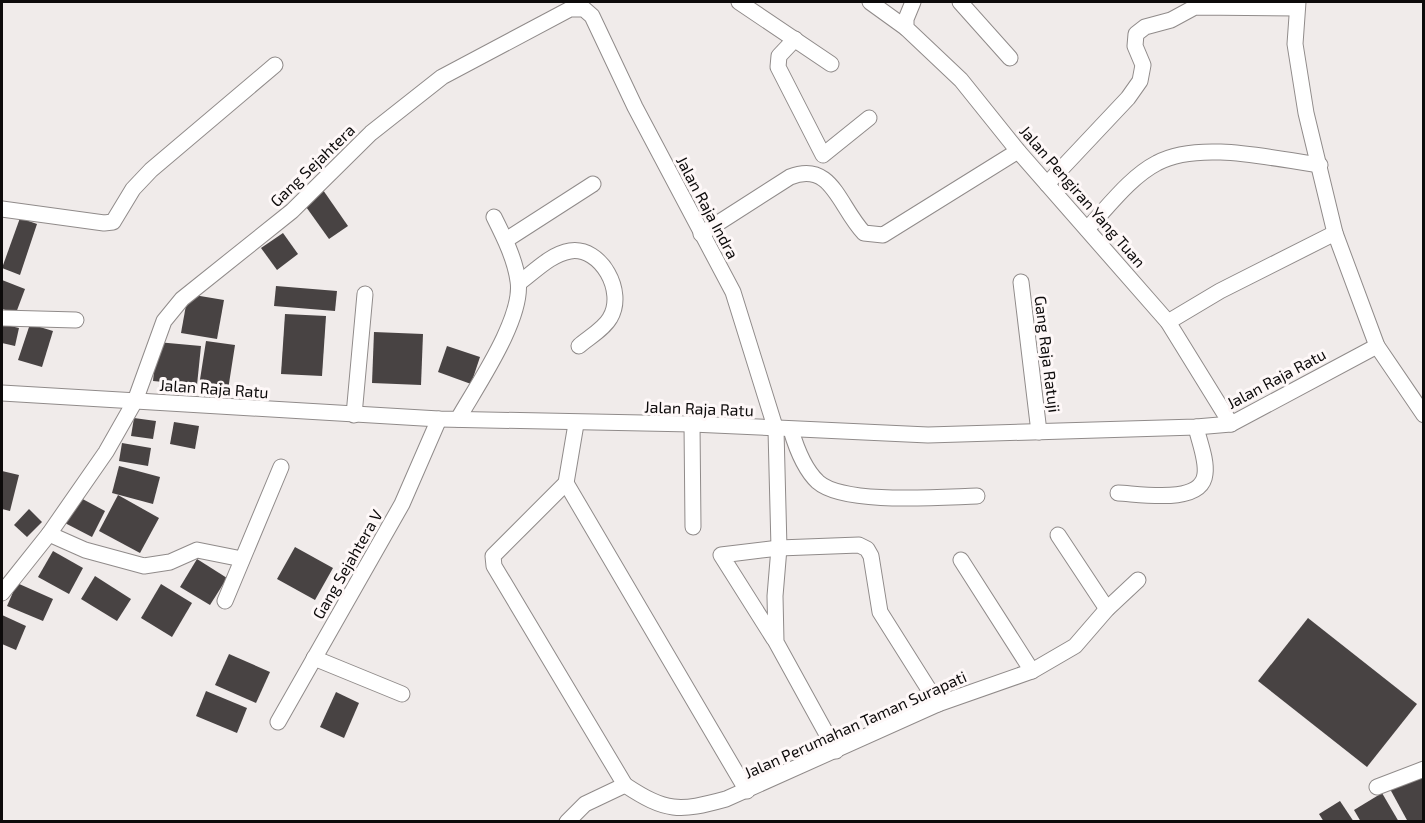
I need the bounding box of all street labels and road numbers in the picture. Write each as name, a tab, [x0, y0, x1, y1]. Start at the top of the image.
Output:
street label: Gang Sejahtera	[266, 120, 359, 211]
street label: Jalan Pengiran Yang Tuan	[1016, 121, 1150, 271]
street label: Jalan Raja Indra	[672, 152, 743, 262]
street label: Gang Raja Ratuji	[1030, 295, 1065, 414]
street label: Jalan Raja Ratu	[1223, 344, 1329, 413]
street label: Jalan Raja Ratu	[159, 375, 269, 402]
street label: Jalan Raja Ratu	[644, 397, 754, 420]
street label: Gang Sejahtera V	[308, 506, 387, 623]
street label: Jalan Perumahan Taman Surapati	[741, 666, 969, 782]

